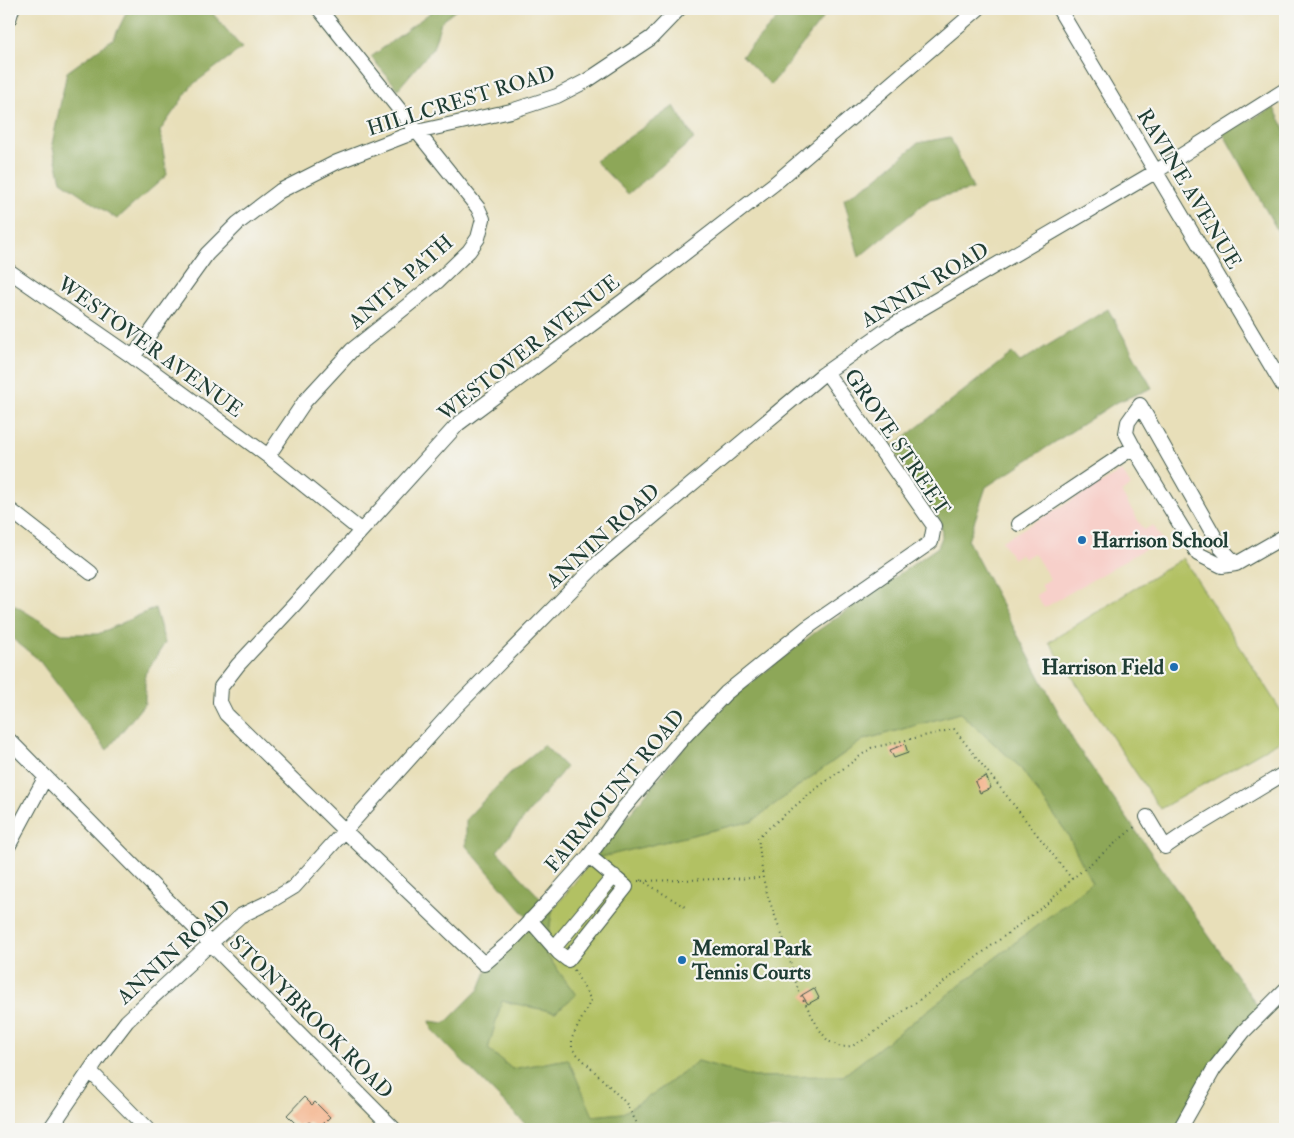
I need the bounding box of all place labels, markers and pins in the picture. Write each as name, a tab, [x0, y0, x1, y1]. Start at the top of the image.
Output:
place label: Harrison School	[1092, 527, 1229, 554]
marker: Harrison School	[1076, 534, 1088, 546]
place label: Harrison Field	[1041, 654, 1165, 681]
marker: Harrison Field	[1168, 661, 1180, 673]
place label: Memoral Park Tennis Courts	[691, 935, 812, 986]
marker: Memoral Park Tennis Courts	[676, 954, 688, 966]

